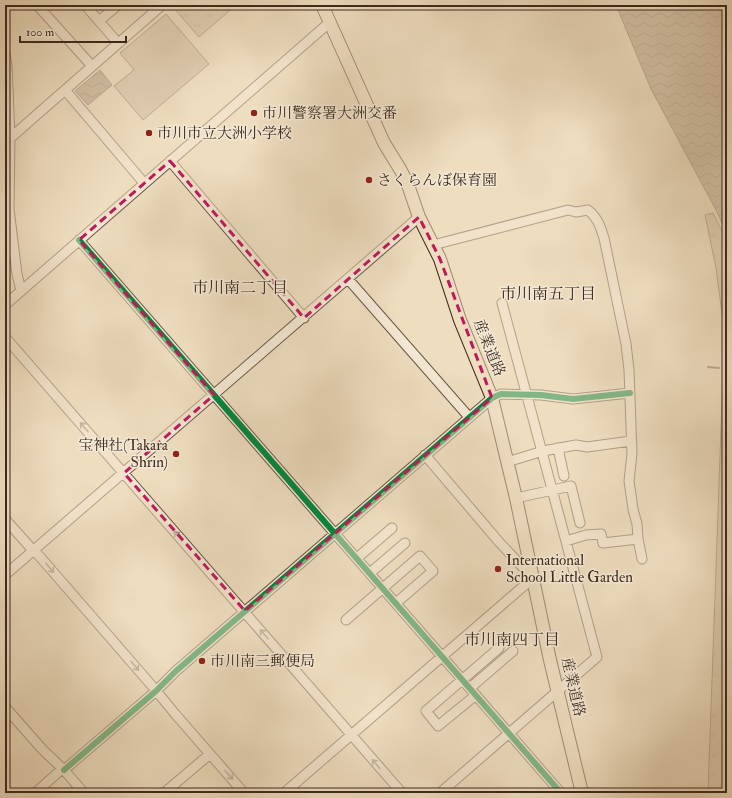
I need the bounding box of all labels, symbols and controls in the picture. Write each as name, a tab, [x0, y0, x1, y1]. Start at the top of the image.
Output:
scale bar	[20, 18, 126, 44]
text: 100 m	[26, 25, 55, 40]
place label: 市川警察署大洲交番	[262, 104, 397, 123]
marker: 市川警察署大洲交番	[249, 108, 259, 118]
place label: 市川市立大洲小学校	[157, 124, 292, 143]
marker: 市川市立大洲小学校	[144, 128, 154, 138]
place label: さくらんぼ保育園	[377, 171, 497, 190]
marker: さくらんぼ保育園	[364, 175, 374, 185]
district label: 市川南二丁目	[192, 278, 288, 298]
district label: 市川南五丁目	[500, 284, 596, 304]
street label: 産業道路	[469, 317, 509, 379]
one-way arrow	[79, 422, 88, 432]
place label: 宝神社(Takara Shrin)	[78, 436, 169, 472]
marker: 宝神社(Takara Shrin)	[171, 449, 181, 459]
one-way arrow	[174, 530, 183, 541]
place label: International School Little Garden	[506, 551, 633, 587]
one-way arrow	[45, 563, 54, 574]
marker: International School Little Garden	[493, 564, 503, 574]
one-way arrow	[260, 629, 269, 639]
district label: 市川南四丁目	[464, 630, 560, 650]
place label: 市川南三郵便局	[210, 652, 315, 671]
marker: 市川南三郵便局	[197, 656, 207, 666]
street label: 産業道路	[557, 656, 589, 718]
one-way arrow	[130, 661, 139, 672]
one-way arrow	[372, 758, 381, 769]
one-way arrow	[224, 770, 233, 780]

